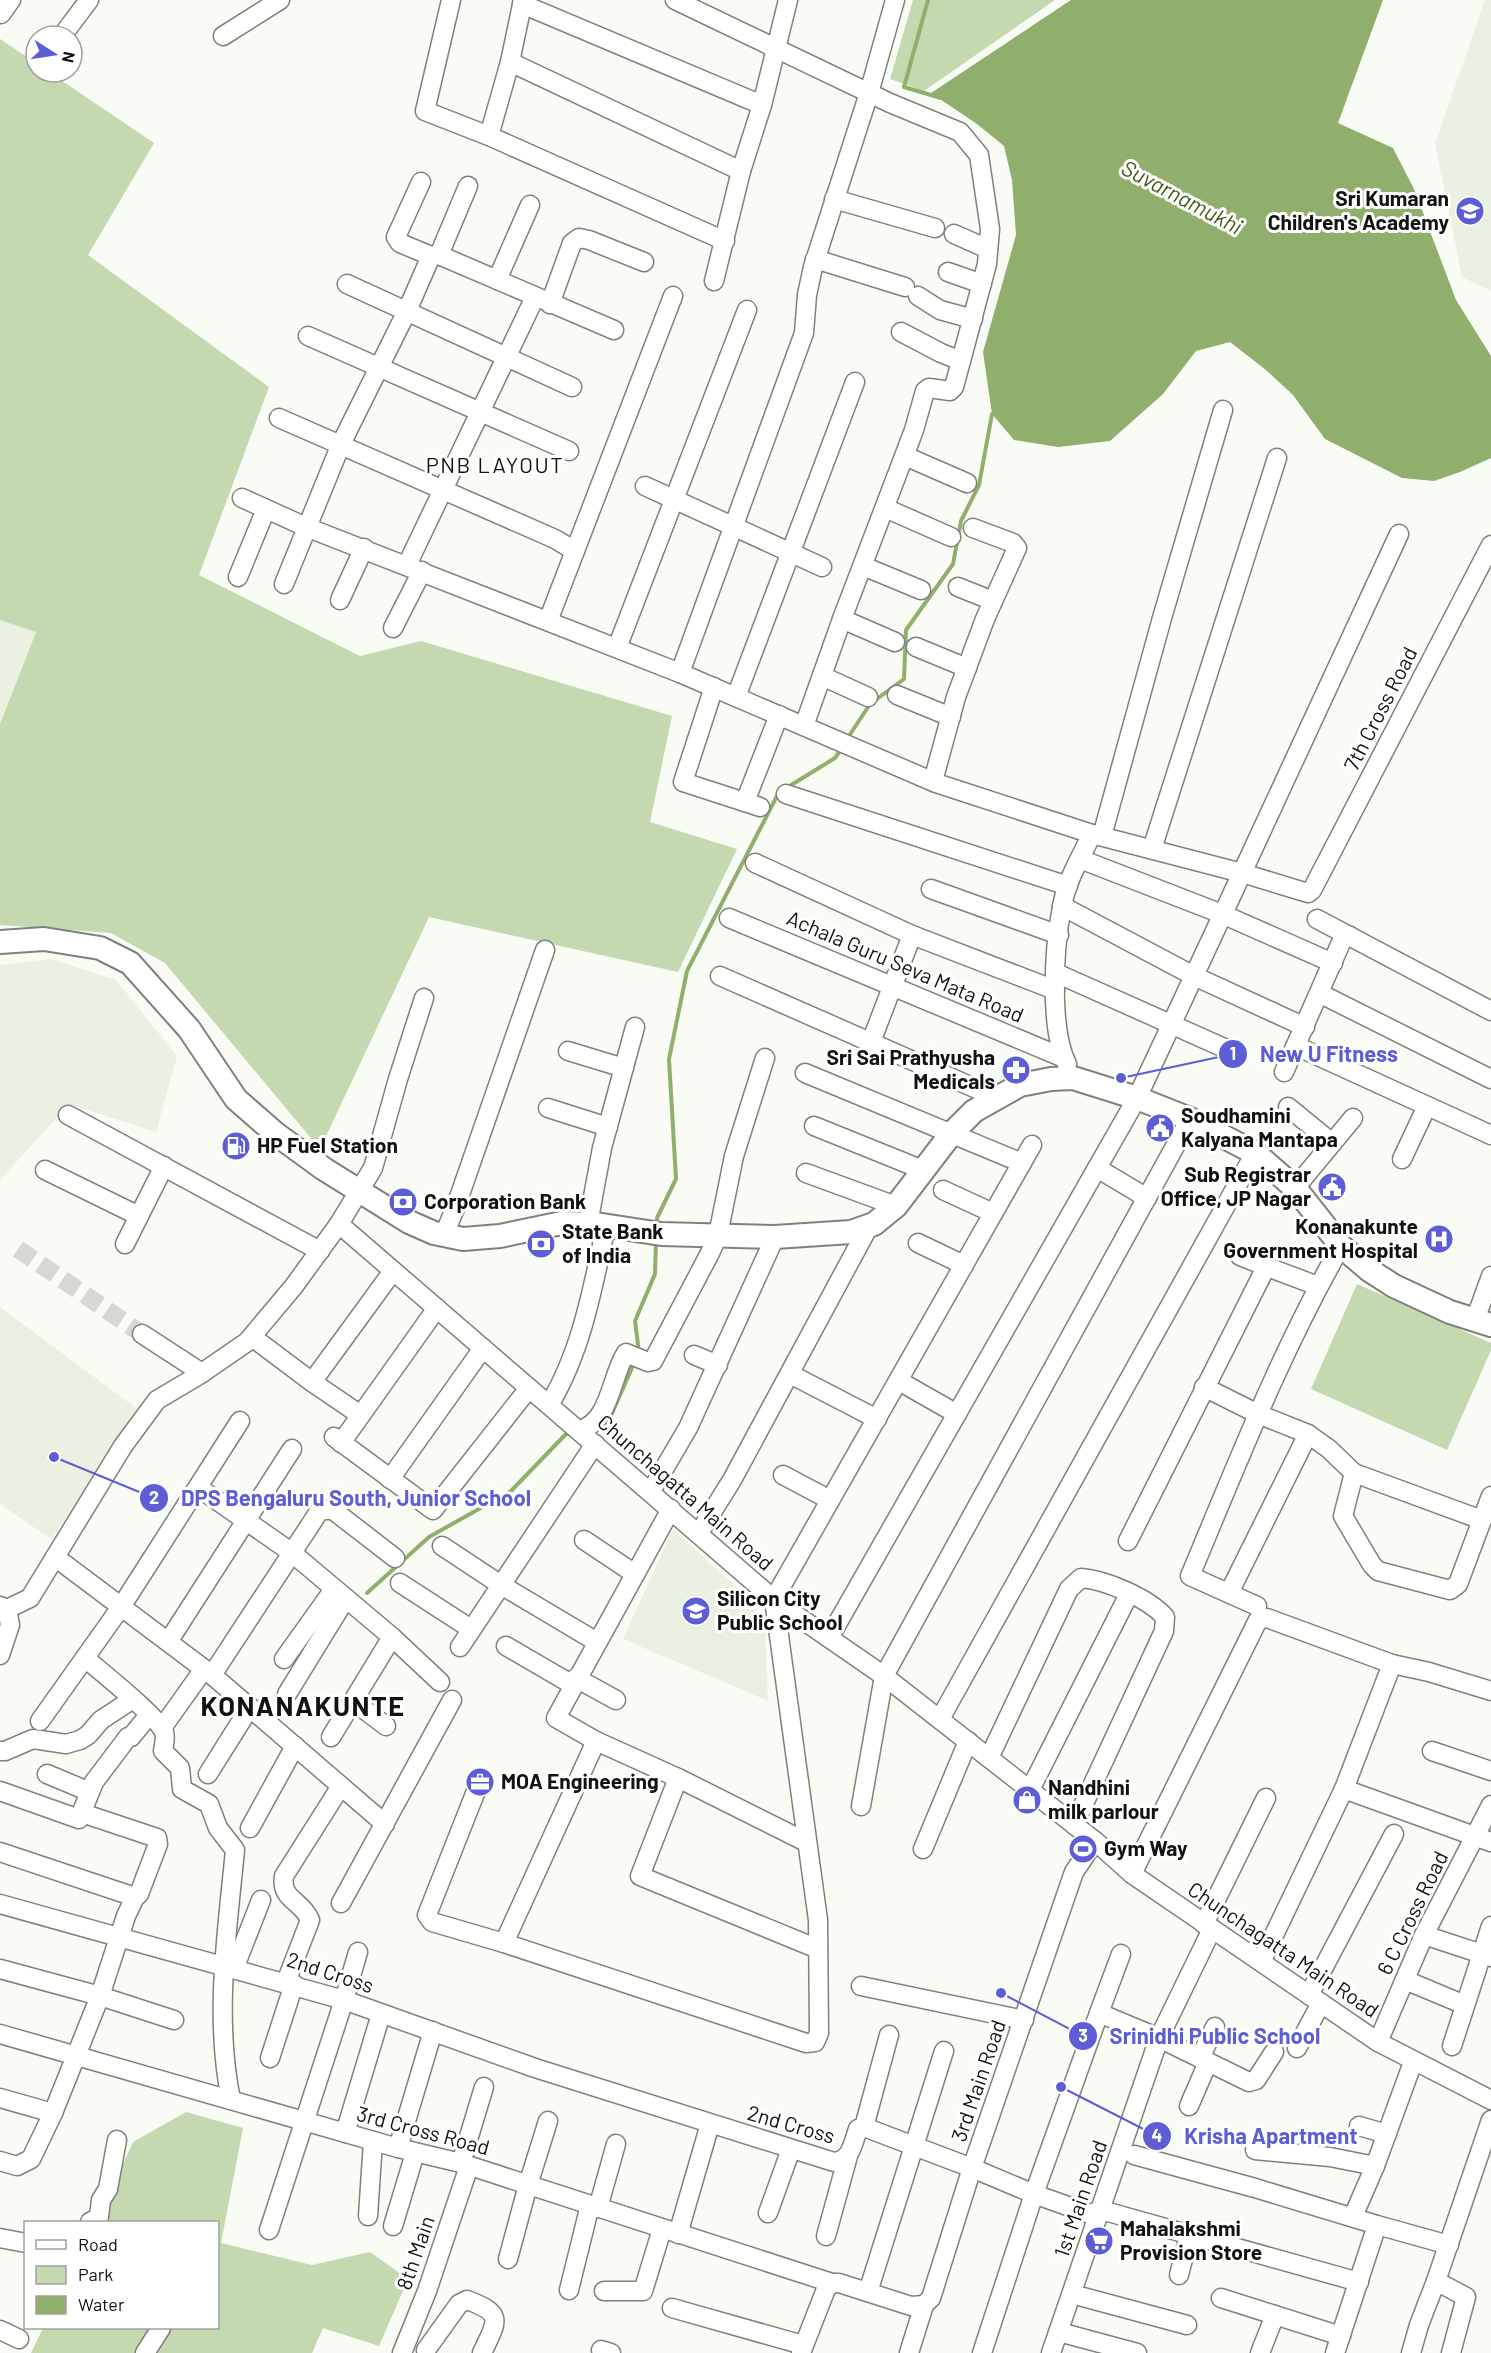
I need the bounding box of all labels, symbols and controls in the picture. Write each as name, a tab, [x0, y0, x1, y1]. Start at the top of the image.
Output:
north arrow	[24, 24, 84, 84]
text: N	[59, 50, 80, 64]
water label: Suvarnamukhi	[1118, 153, 1248, 239]
place label: Sri Kumaran Children's Academy	[1268, 185, 1449, 234]
school or university icon: Sri Kumaran Children's Academy	[1454, 195, 1486, 227]
district label: PNB LAYOUT	[426, 451, 564, 477]
street label: 7th Cross Road	[1338, 642, 1422, 774]
street label: Achala Guru Seva Mata Road	[783, 904, 1028, 1027]
callout: New U Fitness	[1218, 1034, 1409, 1074]
text: New U Fitness	[1260, 1040, 1398, 1066]
text: 1	[1230, 1042, 1236, 1064]
place label: Sri Sai Prathyusha Medicals	[826, 1044, 995, 1093]
pharmacy icon: Sri Sai Prathyusha Medicals	[1000, 1054, 1032, 1086]
place label: Soudhamini Kalyana Mantapa	[1181, 1102, 1338, 1151]
public building icon: Soudhamini Kalyana Mantapa	[1144, 1112, 1176, 1144]
fuel station icon: HP Fuel Station	[220, 1130, 252, 1162]
place label: HP Fuel Station	[257, 1132, 398, 1157]
place label: Sub Registrar Office, JP Nagar	[1161, 1161, 1311, 1210]
public building icon: Sub Registrar Office, JP Nagar	[1316, 1171, 1348, 1203]
bank icon: Corporation Bank	[387, 1186, 419, 1218]
place label: Corporation Bank	[424, 1188, 586, 1213]
place label: Konanakunte Government Hospital	[1223, 1213, 1418, 1262]
place label: State Bank of India	[562, 1218, 664, 1267]
hospital icon: Konanakunte Government Hospital	[1423, 1223, 1455, 1255]
bank icon: State Bank of India	[525, 1228, 557, 1260]
street label: Chunchagatta Main Road	[593, 1409, 779, 1575]
callout: DPS Bengaluru South, Junior School	[139, 1478, 543, 1518]
text: DPS Bengaluru South, Junior School	[181, 1484, 531, 1510]
text: 2	[149, 1486, 159, 1508]
place label: Silicon City Public School	[717, 1585, 843, 1634]
school or university icon: Silicon City Public School	[680, 1595, 712, 1627]
district label: KONANAKUNTE	[201, 1689, 405, 1721]
office icon: MOA Engineering	[464, 1766, 496, 1798]
place label: MOA Engineering	[501, 1768, 659, 1793]
place label: Nandhini milk parlour	[1048, 1774, 1159, 1823]
shop icon: Nandhini milk parlour	[1011, 1784, 1043, 1816]
sports icon: Gym Way	[1067, 1833, 1099, 1865]
place label: Gym Way	[1104, 1835, 1188, 1860]
street label: 6 C Cross Road	[1371, 1847, 1452, 1978]
street label: Chunchagatta Main Road	[1184, 1876, 1384, 2022]
street label: 2nd Cross	[284, 1946, 377, 1997]
street label: 3rd Main Road	[945, 2016, 1010, 2145]
callout: Srinidhi Public School	[1068, 2016, 1332, 2056]
text: Srinidhi Public School	[1110, 2022, 1320, 2048]
text: 3	[1078, 2024, 1088, 2046]
street label: 2nd Cross	[745, 2099, 838, 2148]
street label: 3rd Cross Road	[354, 2100, 492, 2159]
callout: Krisha Apartment	[1142, 2116, 1369, 2156]
text: Krisha Apartment	[1184, 2122, 1358, 2148]
text: 4	[1152, 2124, 1163, 2146]
street label: 1st Main Road	[1048, 2137, 1111, 2260]
street label: 8th Main	[390, 2212, 439, 2293]
place label: Mahalakshmi Provision Store	[1120, 2215, 1262, 2264]
legend	[24, 2221, 219, 2329]
supermarket icon: Mahalakshmi Provision Store	[1083, 2225, 1115, 2257]
text: Road	[78, 2233, 118, 2255]
text: Park	[78, 2263, 113, 2285]
text: Water	[78, 2293, 125, 2315]

